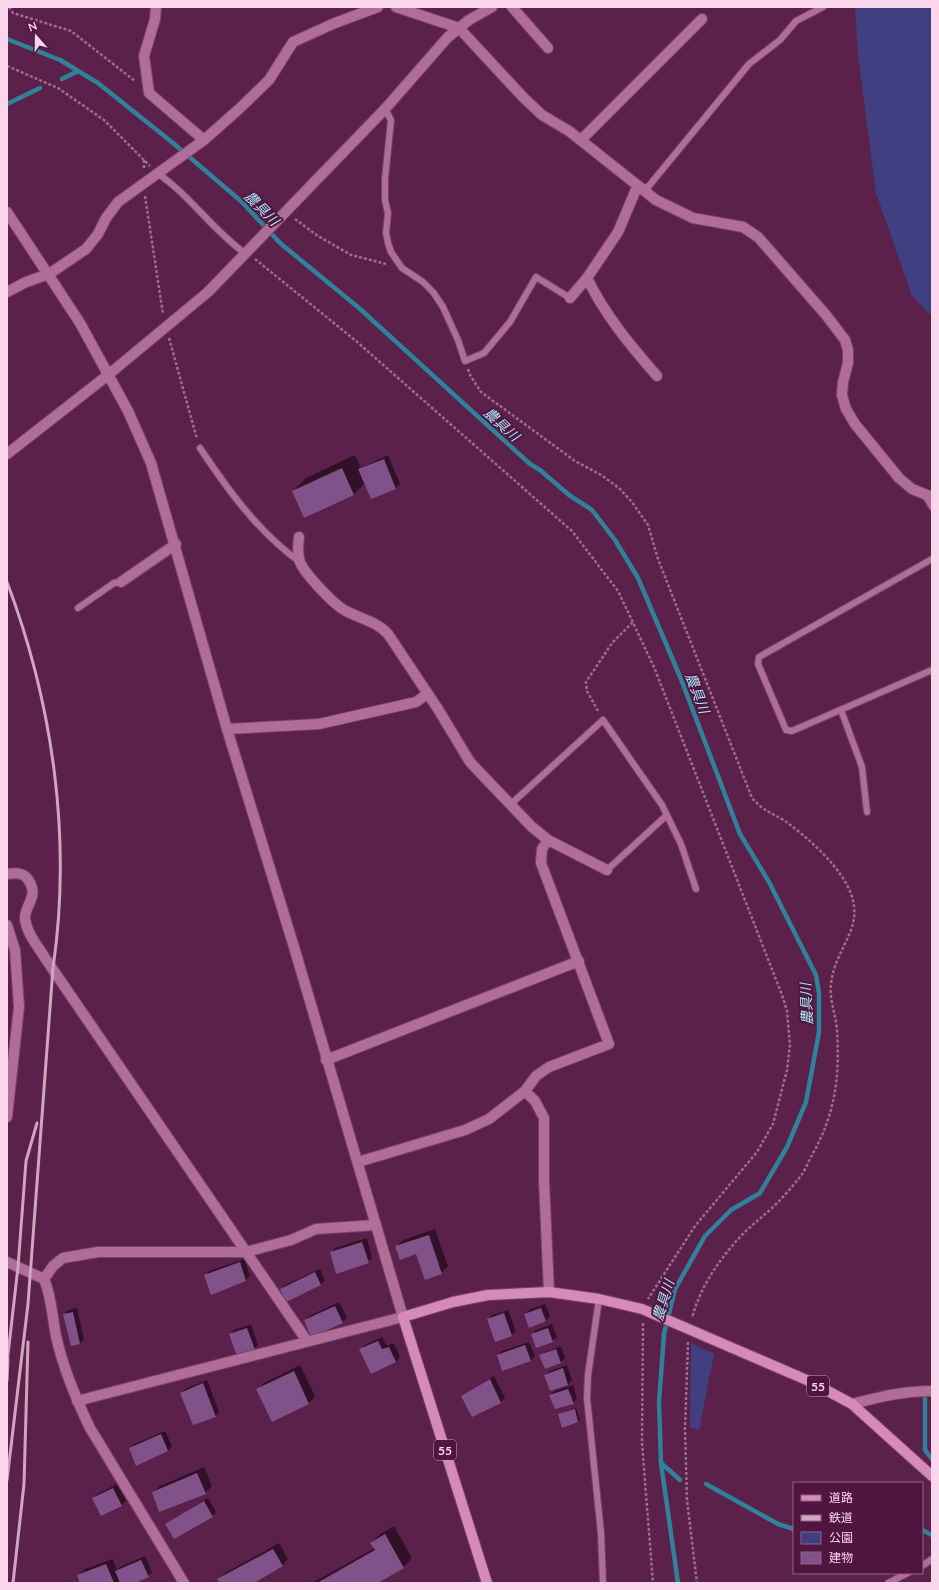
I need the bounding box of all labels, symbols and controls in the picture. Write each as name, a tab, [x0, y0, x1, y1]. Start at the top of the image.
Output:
north arrow	[16, 16, 56, 56]
text: N	[26, 19, 39, 34]
water label: 農具川	[241, 187, 284, 230]
water label: 農具川	[481, 404, 525, 446]
water label: 農具川	[683, 670, 714, 718]
water label: 農具川	[796, 981, 816, 1025]
water label: 農具川	[649, 1276, 678, 1323]
road number: 55	[807, 1376, 829, 1396]
road number: 55	[434, 1440, 456, 1460]
legend	[793, 1482, 923, 1574]
text: 道路	[829, 1490, 853, 1505]
text: 鉄道	[829, 1510, 853, 1525]
text: 公園	[829, 1530, 853, 1545]
text: 建物	[829, 1550, 853, 1565]

